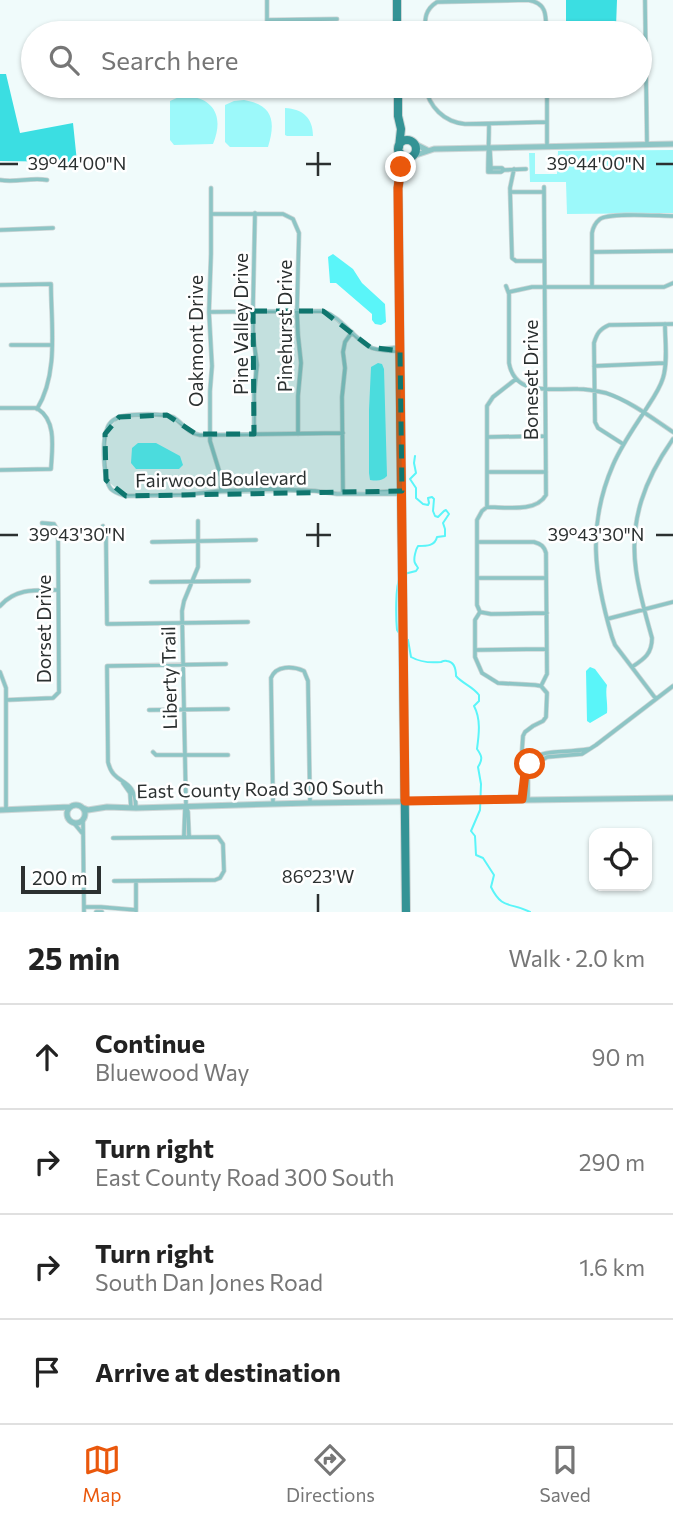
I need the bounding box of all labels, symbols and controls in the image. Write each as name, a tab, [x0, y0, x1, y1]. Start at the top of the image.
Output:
search box	[21, 21, 652, 98]
icon: search	[45, 41, 83, 79]
text: Search here	[101, 44, 239, 75]
route end	[385, 151, 416, 182]
text: 39°44'00"N	[28, 152, 126, 174]
text: 39°44'00"N	[547, 152, 645, 174]
street label: Pine Valley Drive	[229, 253, 252, 395]
street label: Pinehurst Drive	[273, 260, 296, 392]
street label: Oakmont Drive	[184, 275, 207, 407]
street label: Boneset Drive	[519, 320, 542, 440]
street label: Fairwood Boulevard	[135, 466, 307, 491]
text: 39°43'30"N	[29, 523, 125, 545]
text: 39°43'30"N	[548, 523, 644, 545]
street label: Dorset Drive	[32, 575, 55, 683]
street label: Liberty Trail	[156, 626, 181, 730]
route start	[514, 748, 545, 779]
street label: East County Road 300 South	[136, 775, 384, 802]
map controls	[589, 828, 652, 891]
button: locate	[589, 828, 652, 891]
scale bar	[21, 863, 102, 895]
text: 86°23'W	[282, 865, 354, 887]
text: 200 m	[32, 866, 88, 889]
text: 25 min	[28, 939, 120, 976]
text: Walk · 2.0 km	[508, 944, 645, 972]
text: Continue	[95, 1027, 205, 1058]
icon: ahead	[28, 1038, 66, 1076]
text: 90 m	[592, 1043, 645, 1071]
text: Bluewood Way	[95, 1058, 249, 1086]
text: Turn right	[95, 1132, 214, 1163]
icon: right	[28, 1143, 66, 1181]
text: 290 m	[579, 1148, 645, 1176]
text: East County Road 300 South	[95, 1163, 395, 1191]
text: Turn right	[95, 1237, 214, 1268]
icon: right	[28, 1248, 66, 1286]
text: 1.6 km	[579, 1253, 645, 1281]
text: South Dan Jones Road	[95, 1268, 323, 1296]
icon: arrive	[28, 1353, 66, 1391]
text: Arrive at destination	[95, 1356, 341, 1387]
tab: Map	[82, 1441, 121, 1506]
tab: Directions	[286, 1441, 375, 1506]
tab: Saved	[539, 1441, 591, 1506]

